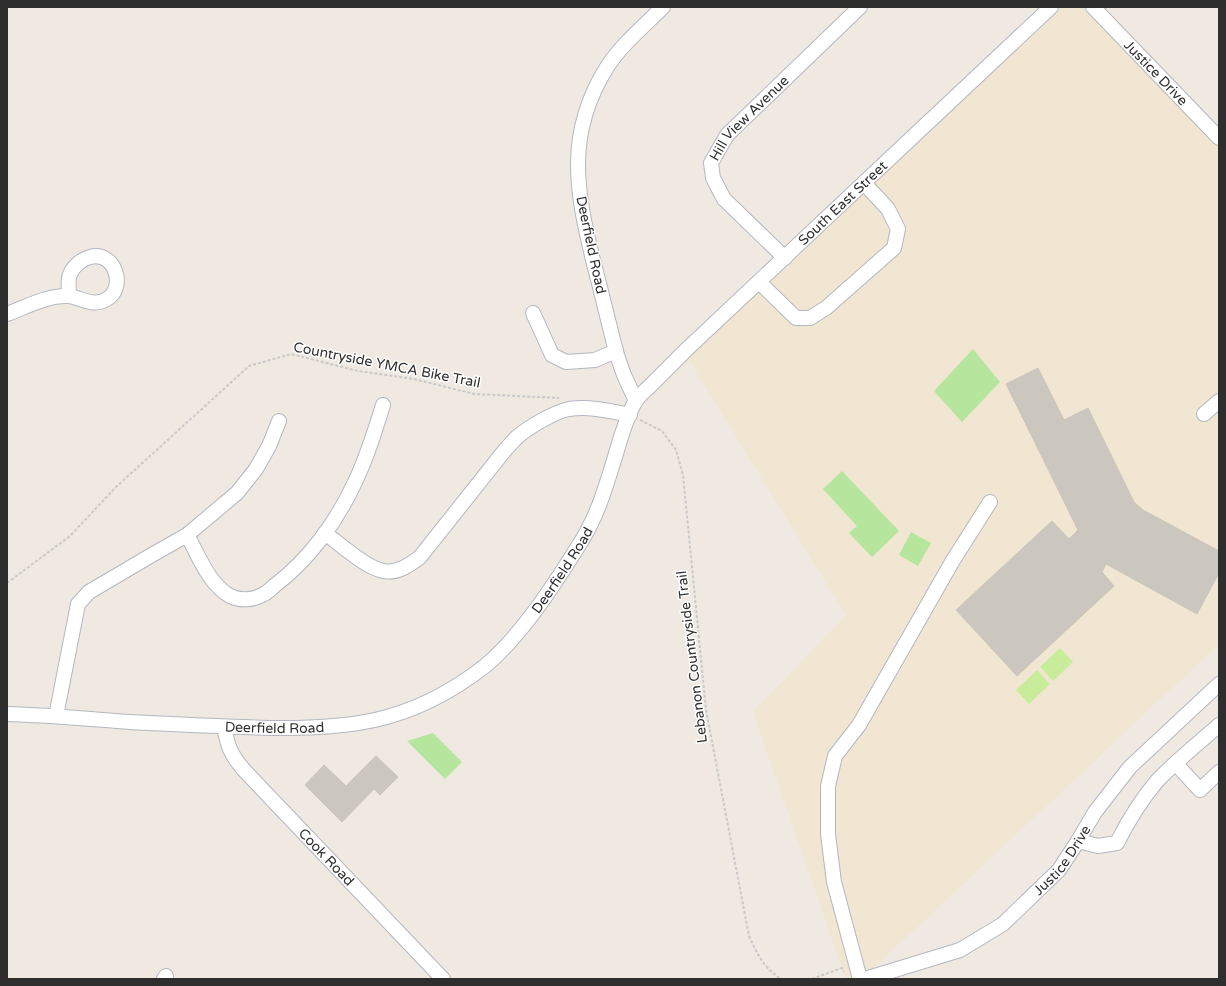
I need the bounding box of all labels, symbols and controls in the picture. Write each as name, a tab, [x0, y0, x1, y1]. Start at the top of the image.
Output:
street label: Justice Drive	[1121, 36, 1191, 109]
street label: Hill View Avenue	[706, 72, 792, 164]
street label: South East Street	[795, 157, 891, 249]
street label: Deerfield Road	[572, 195, 610, 295]
street label: Countryside YMCA Bike Trail	[292, 339, 482, 391]
street label: Deerfield Road	[528, 524, 596, 616]
street label: Lebanon Countryside Trail	[673, 570, 711, 744]
street label: Deerfield Road	[225, 718, 325, 737]
street label: Justice Drive	[1030, 822, 1094, 899]
street label: Cook Road	[295, 824, 358, 889]

